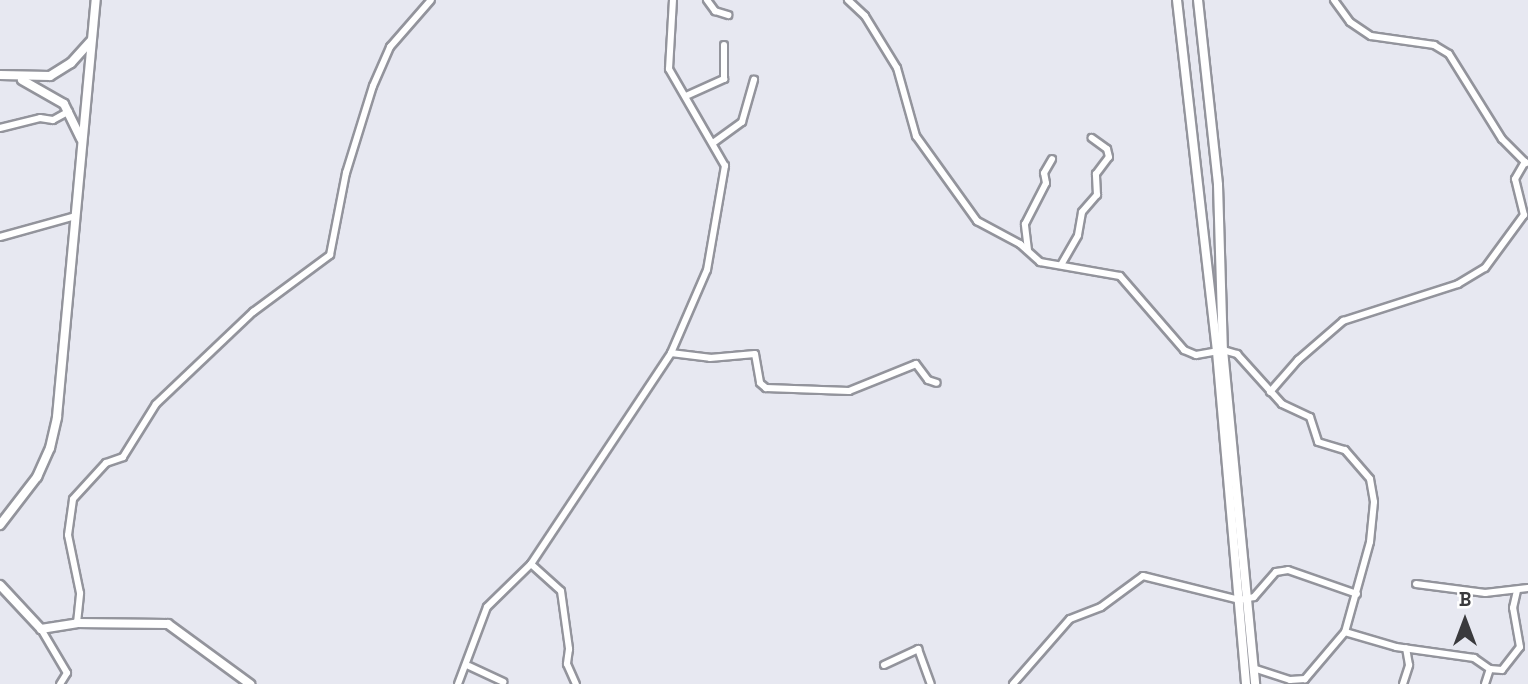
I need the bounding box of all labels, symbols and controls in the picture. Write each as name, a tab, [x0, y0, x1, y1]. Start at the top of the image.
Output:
north arrow	[1430, 586, 1500, 656]
text: B	[1459, 587, 1471, 612]

